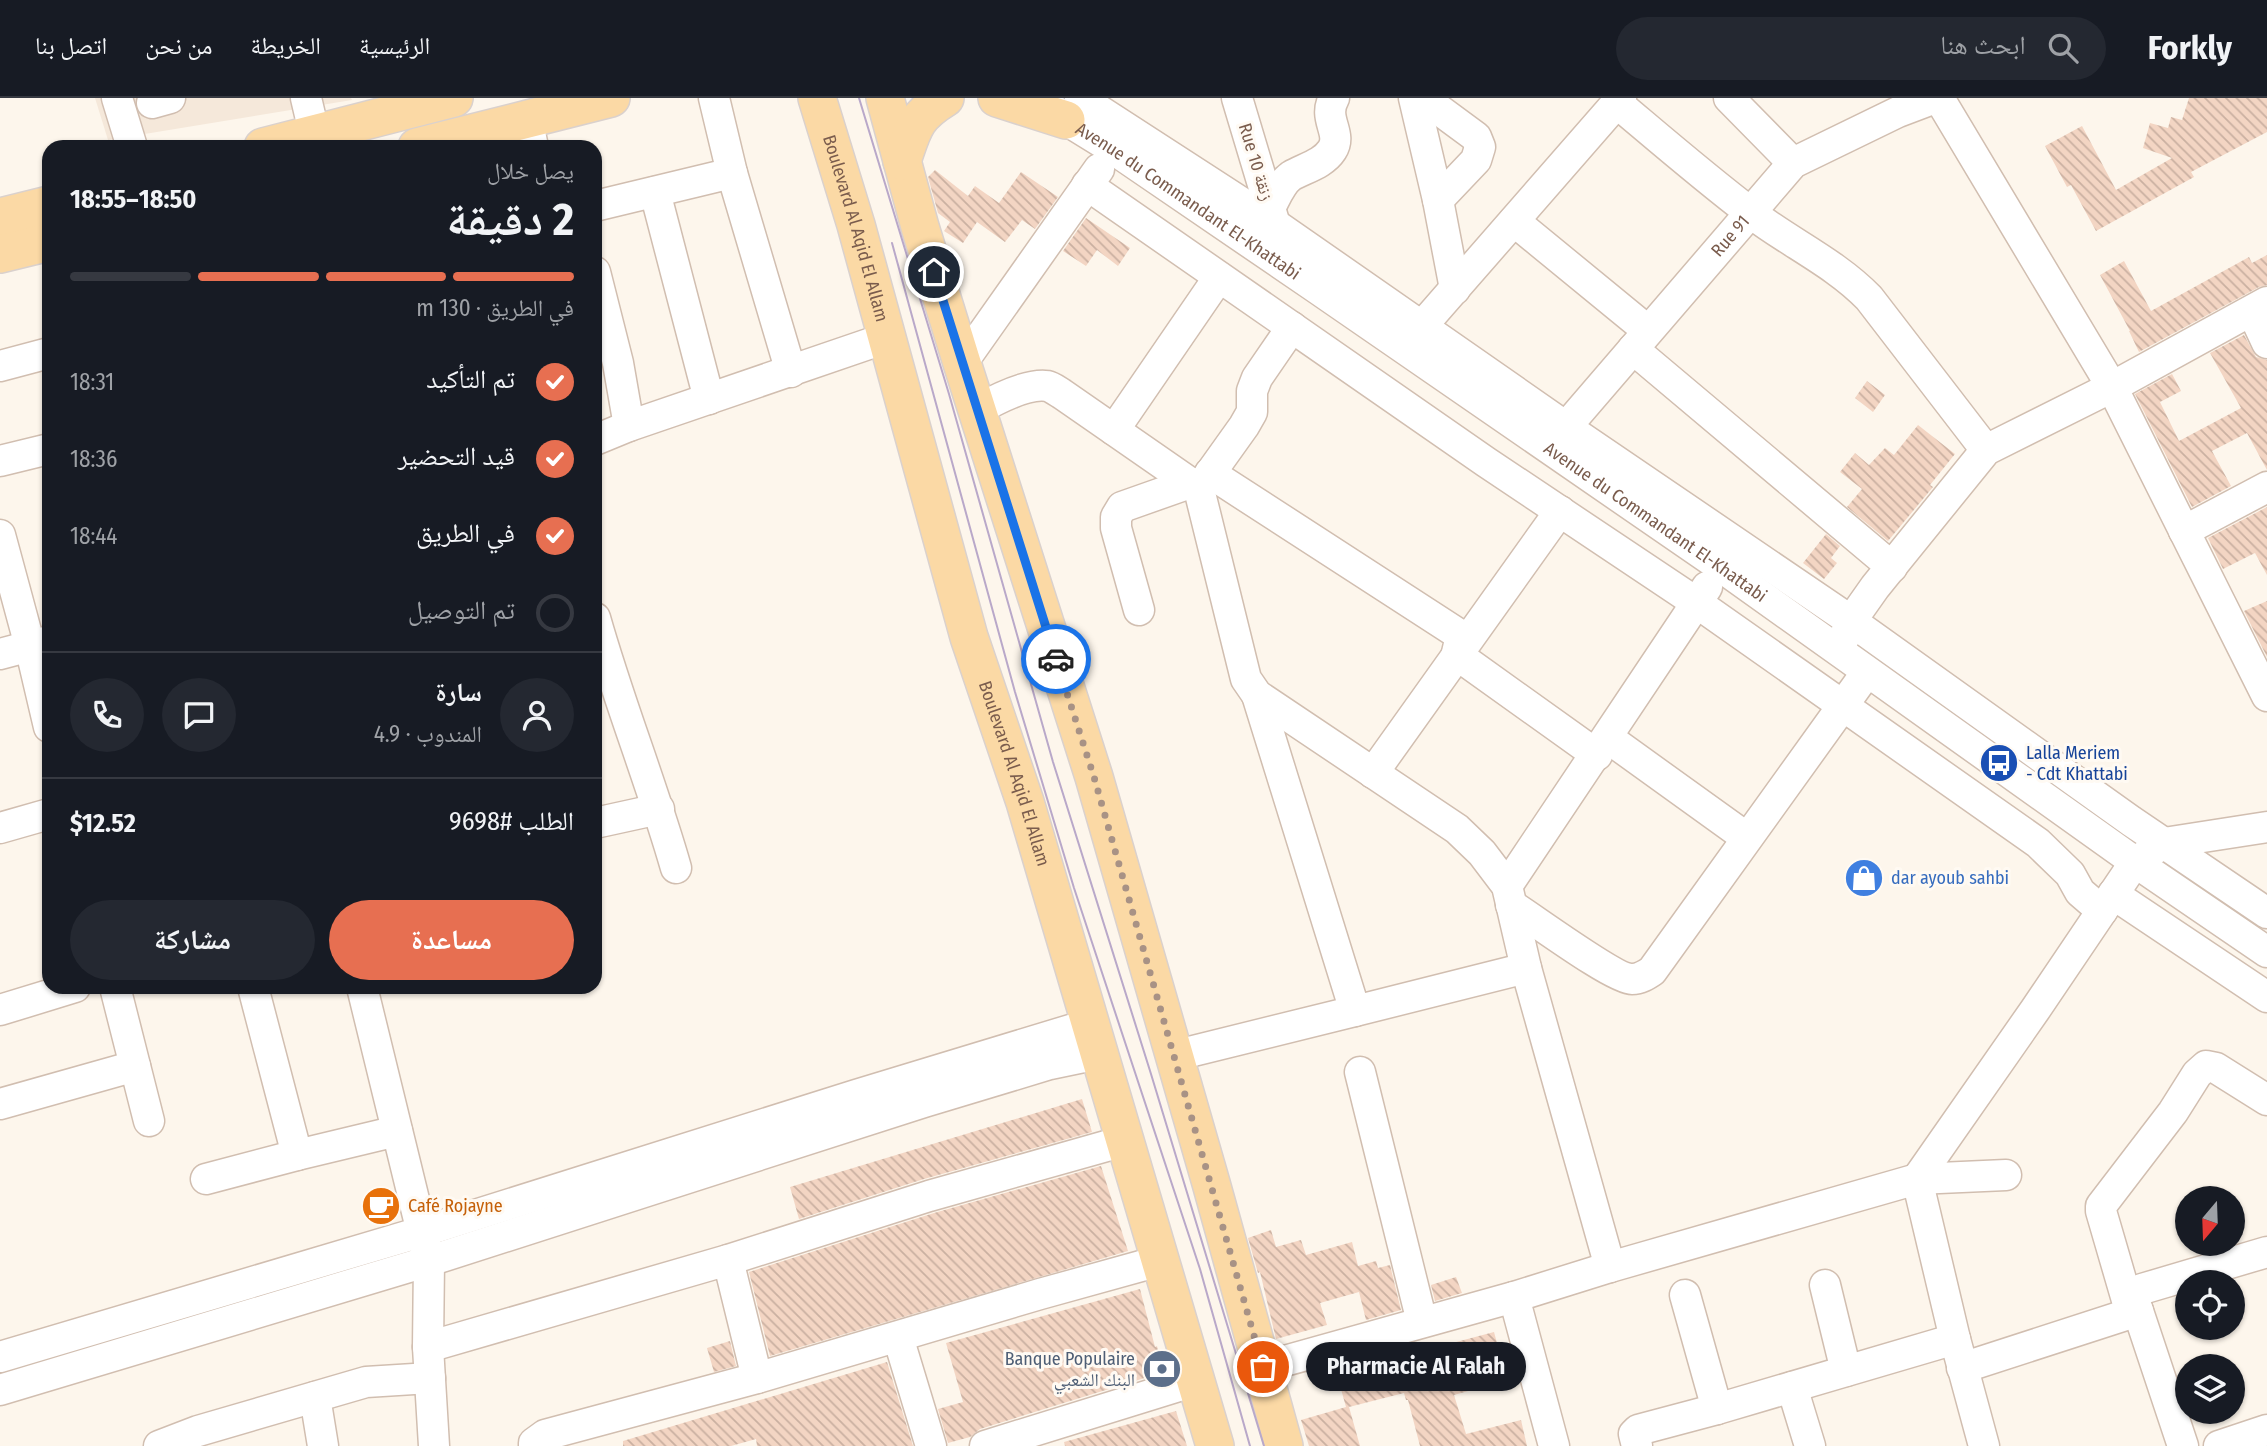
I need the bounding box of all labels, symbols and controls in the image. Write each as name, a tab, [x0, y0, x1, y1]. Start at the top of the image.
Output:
search box	[1616, 17, 2106, 80]
text: Forkly	[2148, 28, 2232, 68]
icon: search	[2044, 29, 2082, 67]
text: ابحث هنا	[1940, 30, 2026, 61]
text: اتصل بنا	[35, 32, 107, 60]
text: من نحن	[145, 32, 212, 60]
text: الخريطة	[250, 32, 321, 60]
text: الرئيسية	[359, 32, 430, 60]
street label: Avenue du Commandant El-Khattabi	[1072, 118, 1304, 285]
street label: Rue 10 زنقة	[1234, 121, 1278, 204]
street label: Boulevard Al Aqid El Allam	[818, 132, 893, 324]
text: يصل خلال	[487, 157, 574, 185]
text: 18:50–18:55	[70, 184, 197, 215]
text: 2 دقيقة	[447, 192, 574, 247]
street label: Rue 91	[1706, 211, 1754, 261]
pin	[904, 242, 964, 302]
icon: home	[915, 253, 953, 291]
text: في الطريق · 130 m	[416, 294, 574, 322]
icon: check	[536, 363, 574, 401]
text: تم التأكيد	[426, 364, 515, 395]
text: 18:31	[70, 368, 114, 396]
street label: Avenue du Commandant El-Khattabi	[1540, 437, 1771, 607]
icon: check	[536, 440, 574, 478]
text: قيد التحضير	[398, 441, 515, 472]
text: 18:36	[70, 445, 117, 473]
icon: check	[536, 517, 574, 555]
text: في الطريق	[416, 518, 515, 549]
text: 18:44	[70, 522, 118, 550]
text: تم التوصيل	[408, 595, 515, 626]
courier	[1021, 624, 1091, 694]
icon: car	[1037, 640, 1075, 678]
text: سارة	[435, 677, 482, 708]
button: phone	[70, 678, 144, 752]
button: chat	[162, 678, 236, 752]
button: person	[500, 678, 574, 752]
street label: Boulevard Al Aqid El Allam	[974, 678, 1054, 869]
text: المندوب · 4.9	[374, 720, 482, 748]
bus stop icon: Lalla Meriem - Cdt Khattabi	[1978, 742, 2020, 784]
place label: Lalla Meriem - Cdt Khattabi	[2026, 742, 2128, 785]
text: الطلب #9698	[449, 806, 574, 837]
text: $12.52	[70, 808, 136, 839]
shop icon: dar ayoub sahbi	[1843, 857, 1885, 899]
place label: dar ayoub sahbi	[1891, 867, 2009, 889]
button: مشاركة	[70, 900, 315, 980]
button: مساعدة	[329, 900, 574, 980]
cafe icon: Café Rojayne	[360, 1185, 402, 1227]
north arrow	[2175, 1186, 2245, 1256]
map controls	[2175, 1186, 2245, 1424]
place label: Café Rojayne	[408, 1195, 503, 1217]
button: locate	[2175, 1270, 2245, 1340]
pin	[1233, 1337, 1293, 1397]
callout: Pharmacie Al Falah	[1305, 1342, 1526, 1392]
place label: Banque Populaire البنك الشعبي	[1005, 1348, 1135, 1395]
bank icon: Banque Populaire البنك الشعبي	[1141, 1348, 1183, 1390]
icon: bag	[1244, 1348, 1282, 1386]
text: Pharmacie Al Falah	[1327, 1352, 1505, 1380]
button: layers	[2175, 1354, 2245, 1424]

